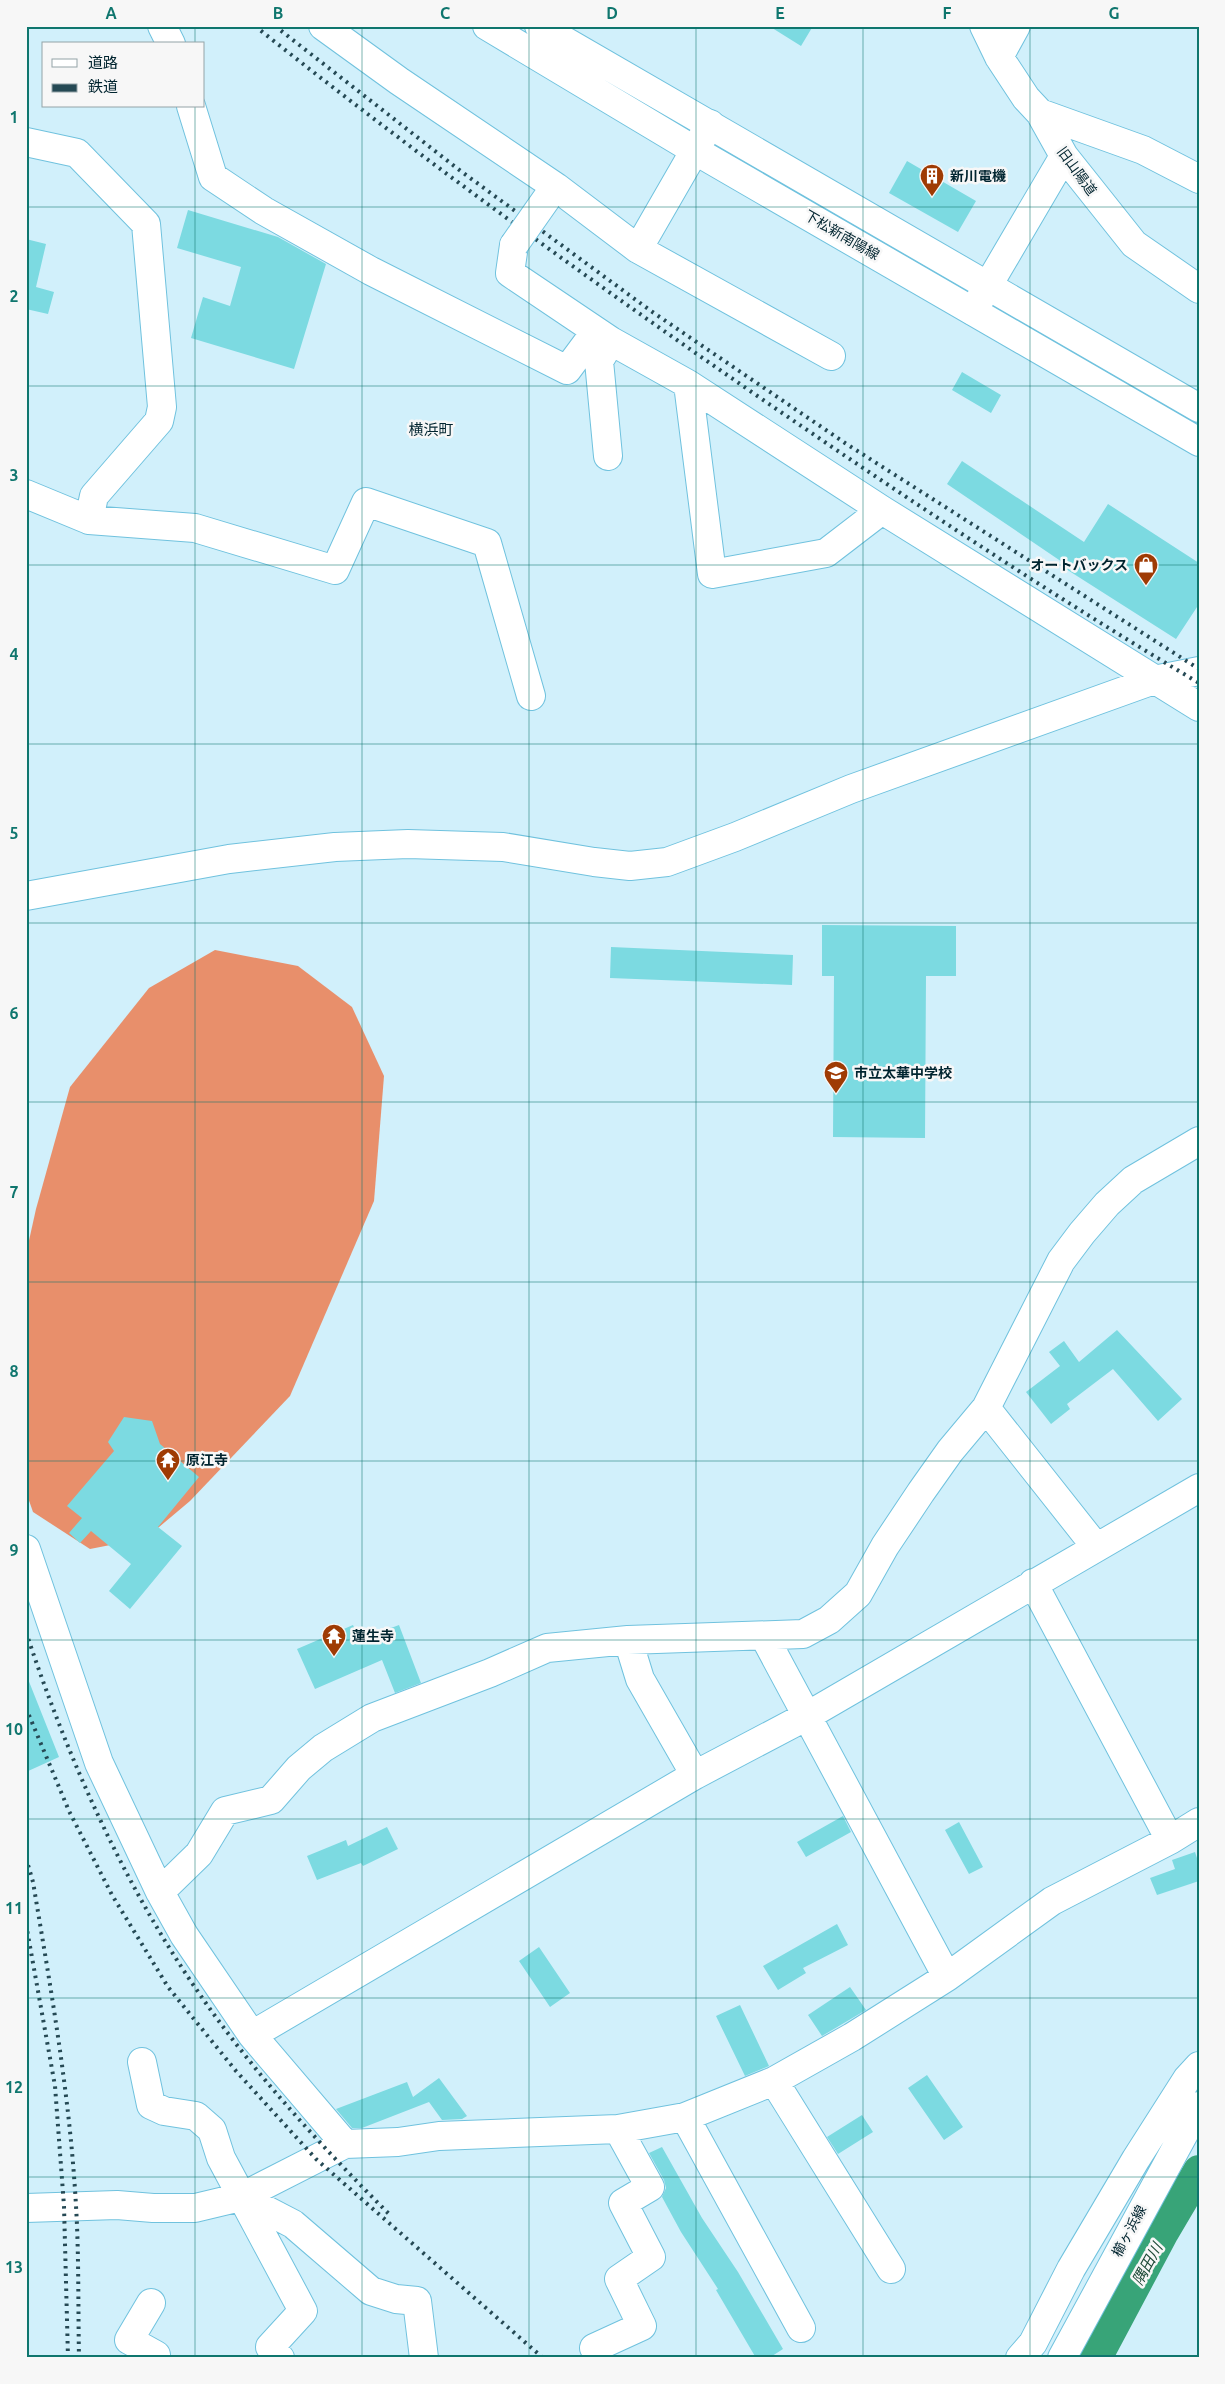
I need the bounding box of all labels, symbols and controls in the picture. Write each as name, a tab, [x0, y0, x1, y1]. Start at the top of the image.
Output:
text: A	[105, 4, 117, 22]
text: B	[273, 4, 283, 22]
text: C	[440, 4, 450, 22]
text: D	[606, 4, 618, 22]
text: E	[775, 4, 785, 22]
text: F	[943, 4, 952, 22]
text: G	[1108, 4, 1120, 22]
legend	[42, 42, 205, 108]
text: 道路	[88, 54, 118, 71]
text: 鉄道	[88, 78, 118, 95]
text: 1	[9, 108, 19, 126]
street label: 旧山陽道	[1054, 144, 1100, 198]
building icon: 新川電機	[919, 163, 945, 197]
place label: 新川電機	[950, 168, 1006, 184]
street label: 下松新南陽線	[802, 207, 882, 263]
text: 2	[9, 287, 19, 305]
district label: 横浜町	[408, 421, 454, 438]
text: 3	[9, 466, 19, 484]
shop icon: オートバックス	[1133, 552, 1159, 586]
place label: オートバックス	[1030, 557, 1128, 573]
text: 4	[9, 645, 19, 663]
text: 5	[9, 824, 19, 842]
text: 6	[9, 1004, 19, 1022]
school or university icon: 市立太華中学校	[823, 1060, 849, 1094]
place label: 市立太華中学校	[854, 1065, 952, 1081]
text: 7	[9, 1183, 19, 1201]
text: 8	[9, 1362, 19, 1380]
temple icon: 原江寺	[155, 1447, 181, 1481]
place label: 原江寺	[186, 1452, 228, 1468]
text: 9	[9, 1541, 19, 1559]
temple icon: 蓮生寺	[321, 1623, 347, 1657]
place label: 蓮生寺	[352, 1628, 394, 1644]
text: 10	[5, 1720, 23, 1738]
text: 11	[5, 1899, 23, 1917]
text: 12	[5, 2078, 23, 2096]
street label: 櫛ヶ浜線	[1109, 2203, 1149, 2259]
water label: 隅田川	[1129, 2238, 1166, 2288]
text: 13	[5, 2258, 23, 2276]

